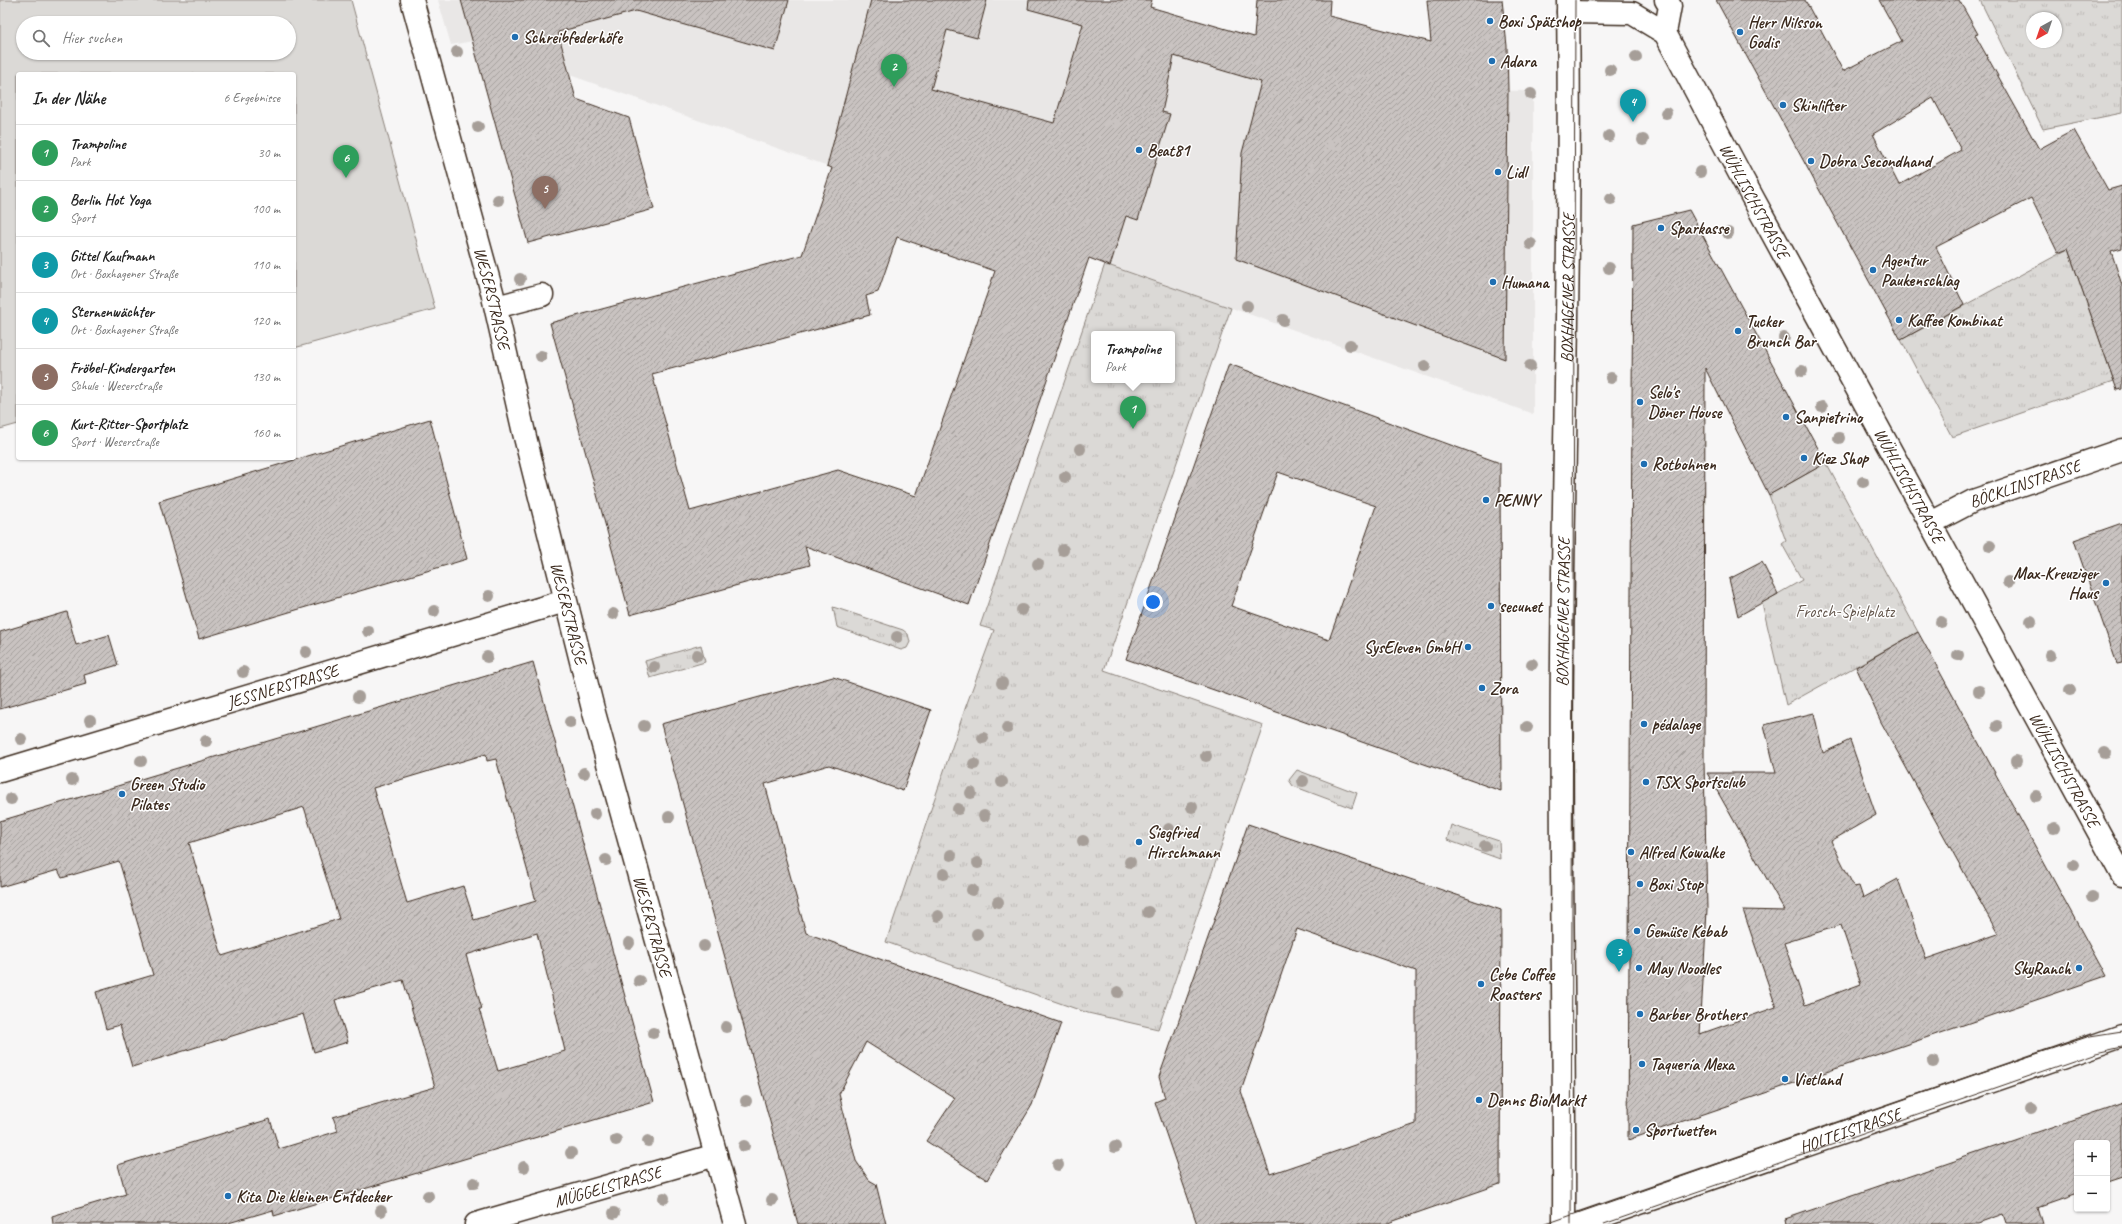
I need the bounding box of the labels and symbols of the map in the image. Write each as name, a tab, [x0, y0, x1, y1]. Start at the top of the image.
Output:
place label: Boxi Spätshop	[1498, 11, 1582, 32]
place label: Herr Nilsson Godis	[1748, 12, 1823, 53]
north arrow	[2026, 12, 2062, 48]
marker: Boxi Spätshop	[1485, 16, 1495, 26]
place label: Schreibfederhöfe	[523, 27, 624, 48]
marker: Herr Nilsson Godis	[1735, 27, 1745, 37]
marker: Schreibfederhöfe	[510, 32, 520, 42]
place label: Adara	[1500, 51, 1538, 72]
pin: 2	[881, 54, 907, 87]
marker: Adara	[1487, 56, 1497, 66]
pin: 4	[1620, 89, 1646, 122]
place label: Skinlifter	[1791, 95, 1847, 116]
marker: Skinlifter	[1778, 100, 1788, 110]
place label: Beat81	[1147, 140, 1192, 161]
street label: WÜHLISCHSTRASSE	[1715, 140, 1796, 265]
pin: 6	[333, 145, 359, 178]
marker: Beat81	[1134, 145, 1144, 155]
place label: Dobra Secondhand	[1819, 151, 1934, 172]
marker: Dobra Secondhand	[1806, 156, 1816, 166]
place label: Lidl	[1506, 162, 1530, 183]
marker: Lidl	[1493, 167, 1503, 177]
pin: 5	[532, 176, 558, 209]
street label: BOXHAGENER STRASSE	[1556, 211, 1579, 363]
place label: Sparkasse	[1669, 218, 1730, 239]
marker: Sparkasse	[1656, 223, 1666, 233]
street label: WESERSTRASSE	[470, 245, 516, 353]
place label: Agentur Paukenschlag	[1881, 250, 1961, 291]
marker: Agentur Paukenschlag	[1868, 265, 1878, 275]
place label: Humana	[1501, 272, 1550, 293]
marker: Humana	[1488, 277, 1498, 287]
place label: Kaffee Kombinat	[1907, 310, 2004, 331]
place label: Tucker Brunch Bar	[1746, 311, 1818, 352]
marker: Kaffee Kombinat	[1894, 315, 1904, 325]
marker: Tucker Brunch Bar	[1733, 326, 1743, 336]
place label: Selo's Döner House	[1648, 382, 1724, 423]
pin: 1	[1120, 396, 1146, 429]
marker: Selo's Döner House	[1635, 397, 1645, 407]
place label: Sanpietrino	[1794, 407, 1864, 428]
marker: Sanpietrino	[1781, 412, 1791, 422]
street label: WÜHLISCHSTRASSE	[1870, 424, 1951, 549]
place label: Kiez Shop	[1812, 448, 1870, 469]
marker: Kiez Shop	[1799, 453, 1809, 463]
place label: Rotbohnen	[1652, 454, 1717, 475]
street label: BÖCKLINSTRASSE	[1966, 454, 2085, 512]
marker: Rotbohnen	[1639, 459, 1649, 469]
place label: PENNY	[1494, 490, 1542, 511]
marker: PENNY	[1481, 495, 1491, 505]
street label: BOXHAGENER STRASSE	[1551, 535, 1574, 687]
street label: WESERSTRASSE	[546, 560, 592, 668]
place label: Max-Kreuziger Haus	[2013, 563, 2100, 604]
marker: Max-Kreuziger Haus	[2101, 578, 2111, 588]
your location	[1143, 592, 1163, 612]
place label: secunet	[1499, 596, 1545, 617]
marker: secunet	[1486, 601, 1496, 611]
park label: Frosch-Spielplatz	[1796, 601, 1896, 622]
place label: SysEleven GmbH	[1364, 637, 1463, 658]
marker: SysEleven GmbH	[1463, 642, 1473, 652]
street label: JESSNERSTRASSE	[223, 659, 343, 713]
place label: Zora	[1490, 678, 1520, 699]
marker: Zora	[1477, 683, 1487, 693]
street label: WÜHLISCHSTRASSE	[2025, 709, 2106, 834]
place label: pédalage	[1652, 714, 1702, 735]
marker: pédalage	[1639, 719, 1649, 729]
place label: TSX Sportsclub	[1654, 772, 1746, 793]
place label: Green Studio Pilates	[130, 774, 206, 815]
marker: TSX Sportsclub	[1641, 777, 1651, 787]
marker: Green Studio Pilates	[117, 789, 127, 799]
place label: Siegfried Hirschmann	[1147, 822, 1221, 863]
marker: Siegfried Hirschmann	[1134, 837, 1144, 847]
place label: Alfred Kowalke	[1639, 842, 1726, 863]
marker: Alfred Kowalke	[1626, 847, 1636, 857]
street label: WESERSTRASSE	[629, 873, 677, 981]
place label: Boxi Stop	[1648, 874, 1705, 895]
marker: Boxi Stop	[1635, 879, 1645, 889]
place label: Gemüse Kebab	[1645, 921, 1728, 942]
marker: Gemüse Kebab	[1632, 926, 1642, 936]
pin: 3	[1606, 939, 1632, 972]
place label: May Noodles	[1647, 958, 1722, 979]
place label: SkyRanch	[2012, 958, 2072, 979]
marker: May Noodles	[1634, 963, 1644, 973]
marker: SkyRanch	[2074, 963, 2084, 973]
place label: Cebe Coffee Roasters	[1489, 964, 1556, 1005]
marker: Cebe Coffee Roasters	[1476, 979, 1486, 989]
place label: Barber Brothers	[1648, 1004, 1749, 1025]
marker: Barber Brothers	[1635, 1009, 1645, 1019]
place label: Taquería Mexa	[1650, 1054, 1736, 1075]
marker: Taquería Mexa	[1637, 1059, 1647, 1069]
place label: Vietland	[1793, 1069, 1844, 1090]
marker: Vietland	[1780, 1074, 1790, 1084]
place label: Denns BioMarkt	[1487, 1090, 1587, 1111]
marker: Denns BioMarkt	[1474, 1095, 1484, 1105]
street label: HOLTEISTRASSE	[1797, 1102, 1906, 1157]
place label: Sportwetten	[1644, 1120, 1717, 1141]
marker: Sportwetten	[1631, 1125, 1641, 1135]
street label: MÜGGELSTRASSE	[552, 1160, 666, 1212]
place label: Kita Die kleinen Entdecker	[236, 1186, 393, 1207]
marker: Kita Die kleinen Entdecker	[223, 1191, 233, 1201]

